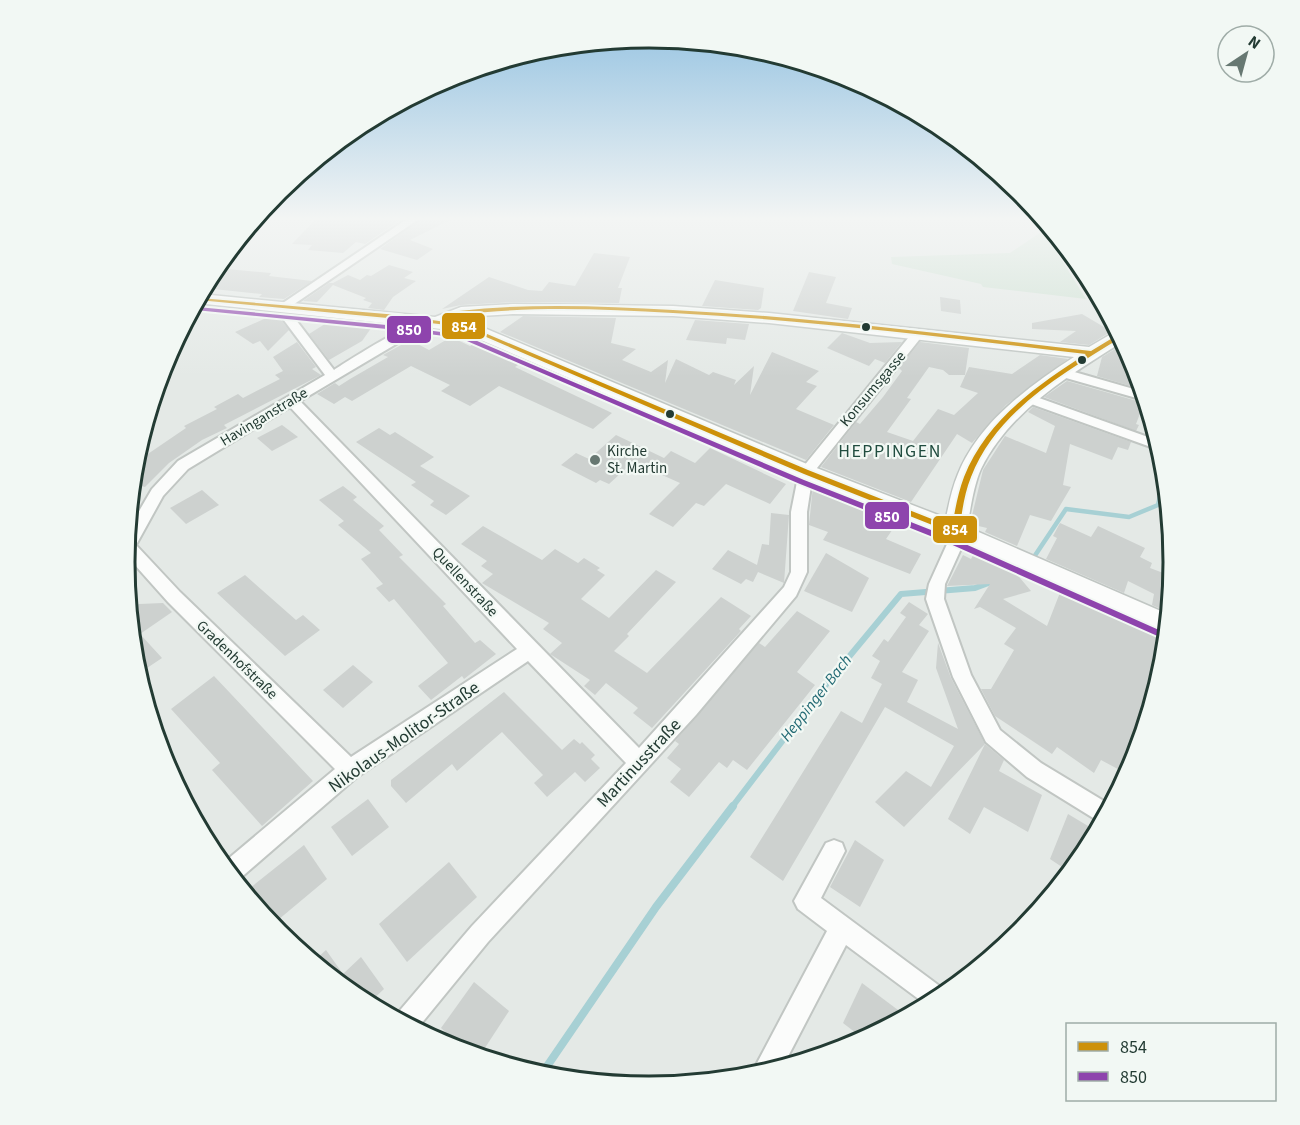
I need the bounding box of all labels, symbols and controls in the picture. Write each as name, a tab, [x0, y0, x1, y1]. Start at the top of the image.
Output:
north arrow	[1216, 24, 1276, 84]
text: N	[1243, 31, 1265, 55]
line badge: 854	[441, 312, 486, 340]
line badge: 850	[386, 315, 432, 344]
text: 854	[451, 316, 477, 338]
text: 850	[396, 319, 422, 341]
unlabelled marker	[860, 321, 872, 333]
street label: Konsumsgasse	[835, 347, 911, 431]
unlabelled marker	[1076, 354, 1088, 366]
street label: Havinganstraße	[216, 383, 312, 451]
unlabelled marker	[664, 408, 676, 420]
district label: HEPPINGEN	[838, 439, 942, 464]
place label: Kirche St. Martin	[607, 441, 667, 479]
marker: Kirche St. Martin	[588, 453, 602, 467]
line badge: 850	[864, 501, 910, 530]
text: 850	[874, 506, 900, 528]
line badge: 854	[932, 515, 978, 544]
text: 854	[942, 519, 968, 541]
street label: Quellenstraße	[427, 543, 503, 621]
street label: Gradenhofstraße	[192, 616, 282, 704]
water label: Heppinger Bach	[775, 650, 857, 746]
street label: Nikolaus-Molitor-Straße	[323, 675, 485, 799]
street label: Martinusstraße	[591, 713, 687, 813]
legend	[1066, 1023, 1276, 1101]
text: 854	[1120, 1035, 1147, 1060]
text: 850	[1120, 1065, 1147, 1090]

